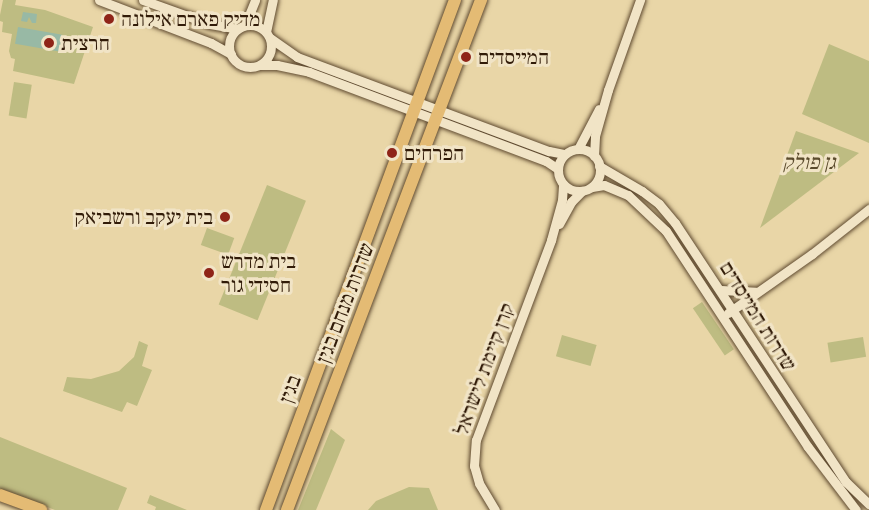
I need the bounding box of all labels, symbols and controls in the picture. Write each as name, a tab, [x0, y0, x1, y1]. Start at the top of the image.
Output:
place label: מדיק פארם אילונה	[121, 6, 260, 32]
marker: מדיק פארם אילונה	[102, 12, 116, 26]
place label: חרצית	[61, 30, 110, 56]
marker: חרצית	[42, 36, 56, 50]
place label: המייסדים	[478, 44, 549, 70]
marker: המייסדים	[459, 50, 473, 64]
place label: הפרחים	[404, 140, 464, 166]
marker: הפרחים	[385, 146, 399, 160]
park label: גן פולק	[782, 149, 836, 175]
place label: בית יעקב ורשביאק	[75, 204, 213, 230]
marker: בית יעקב ורשביאק	[218, 210, 232, 224]
street label: שדרות מנחם בגין	[310, 239, 380, 367]
place label: בית מדרש חסידי גור	[221, 248, 296, 298]
street label: שדרות המייסדים	[714, 256, 802, 376]
marker: בית מדרש חסידי גור	[202, 266, 216, 280]
street label: קרן קיימת לישראל	[448, 299, 520, 439]
street label: בגין	[273, 372, 307, 406]

